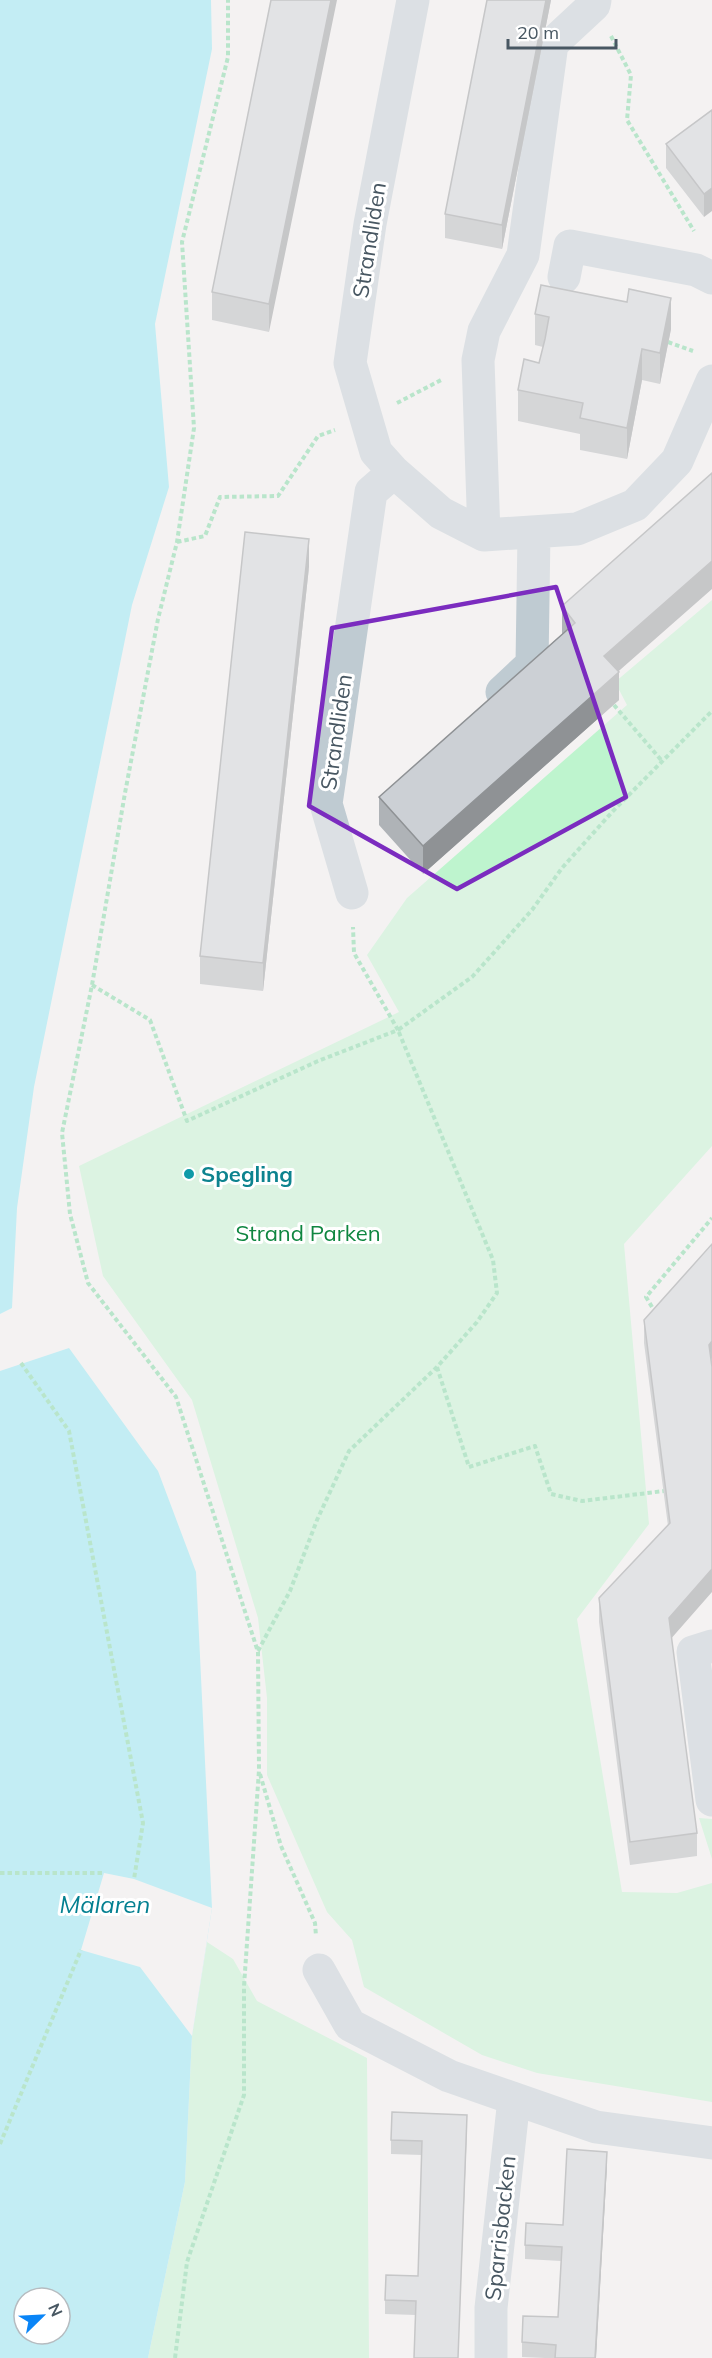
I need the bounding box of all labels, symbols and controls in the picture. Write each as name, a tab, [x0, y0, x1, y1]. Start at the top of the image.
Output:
scale bar	[508, 12, 616, 50]
text: 20 m	[517, 21, 559, 44]
street label: Strandliden	[346, 180, 392, 300]
street label: Strandliden	[314, 672, 358, 792]
place label: Spegling	[201, 1160, 293, 1188]
marker: Spegling	[182, 1167, 196, 1181]
park label: Strand Parken	[235, 1219, 381, 1247]
water label: Mälaren	[60, 1889, 150, 1919]
street label: Sparrisbacken	[478, 2154, 522, 2302]
north arrow	[12, 2286, 72, 2346]
text: N	[44, 2300, 67, 2319]

